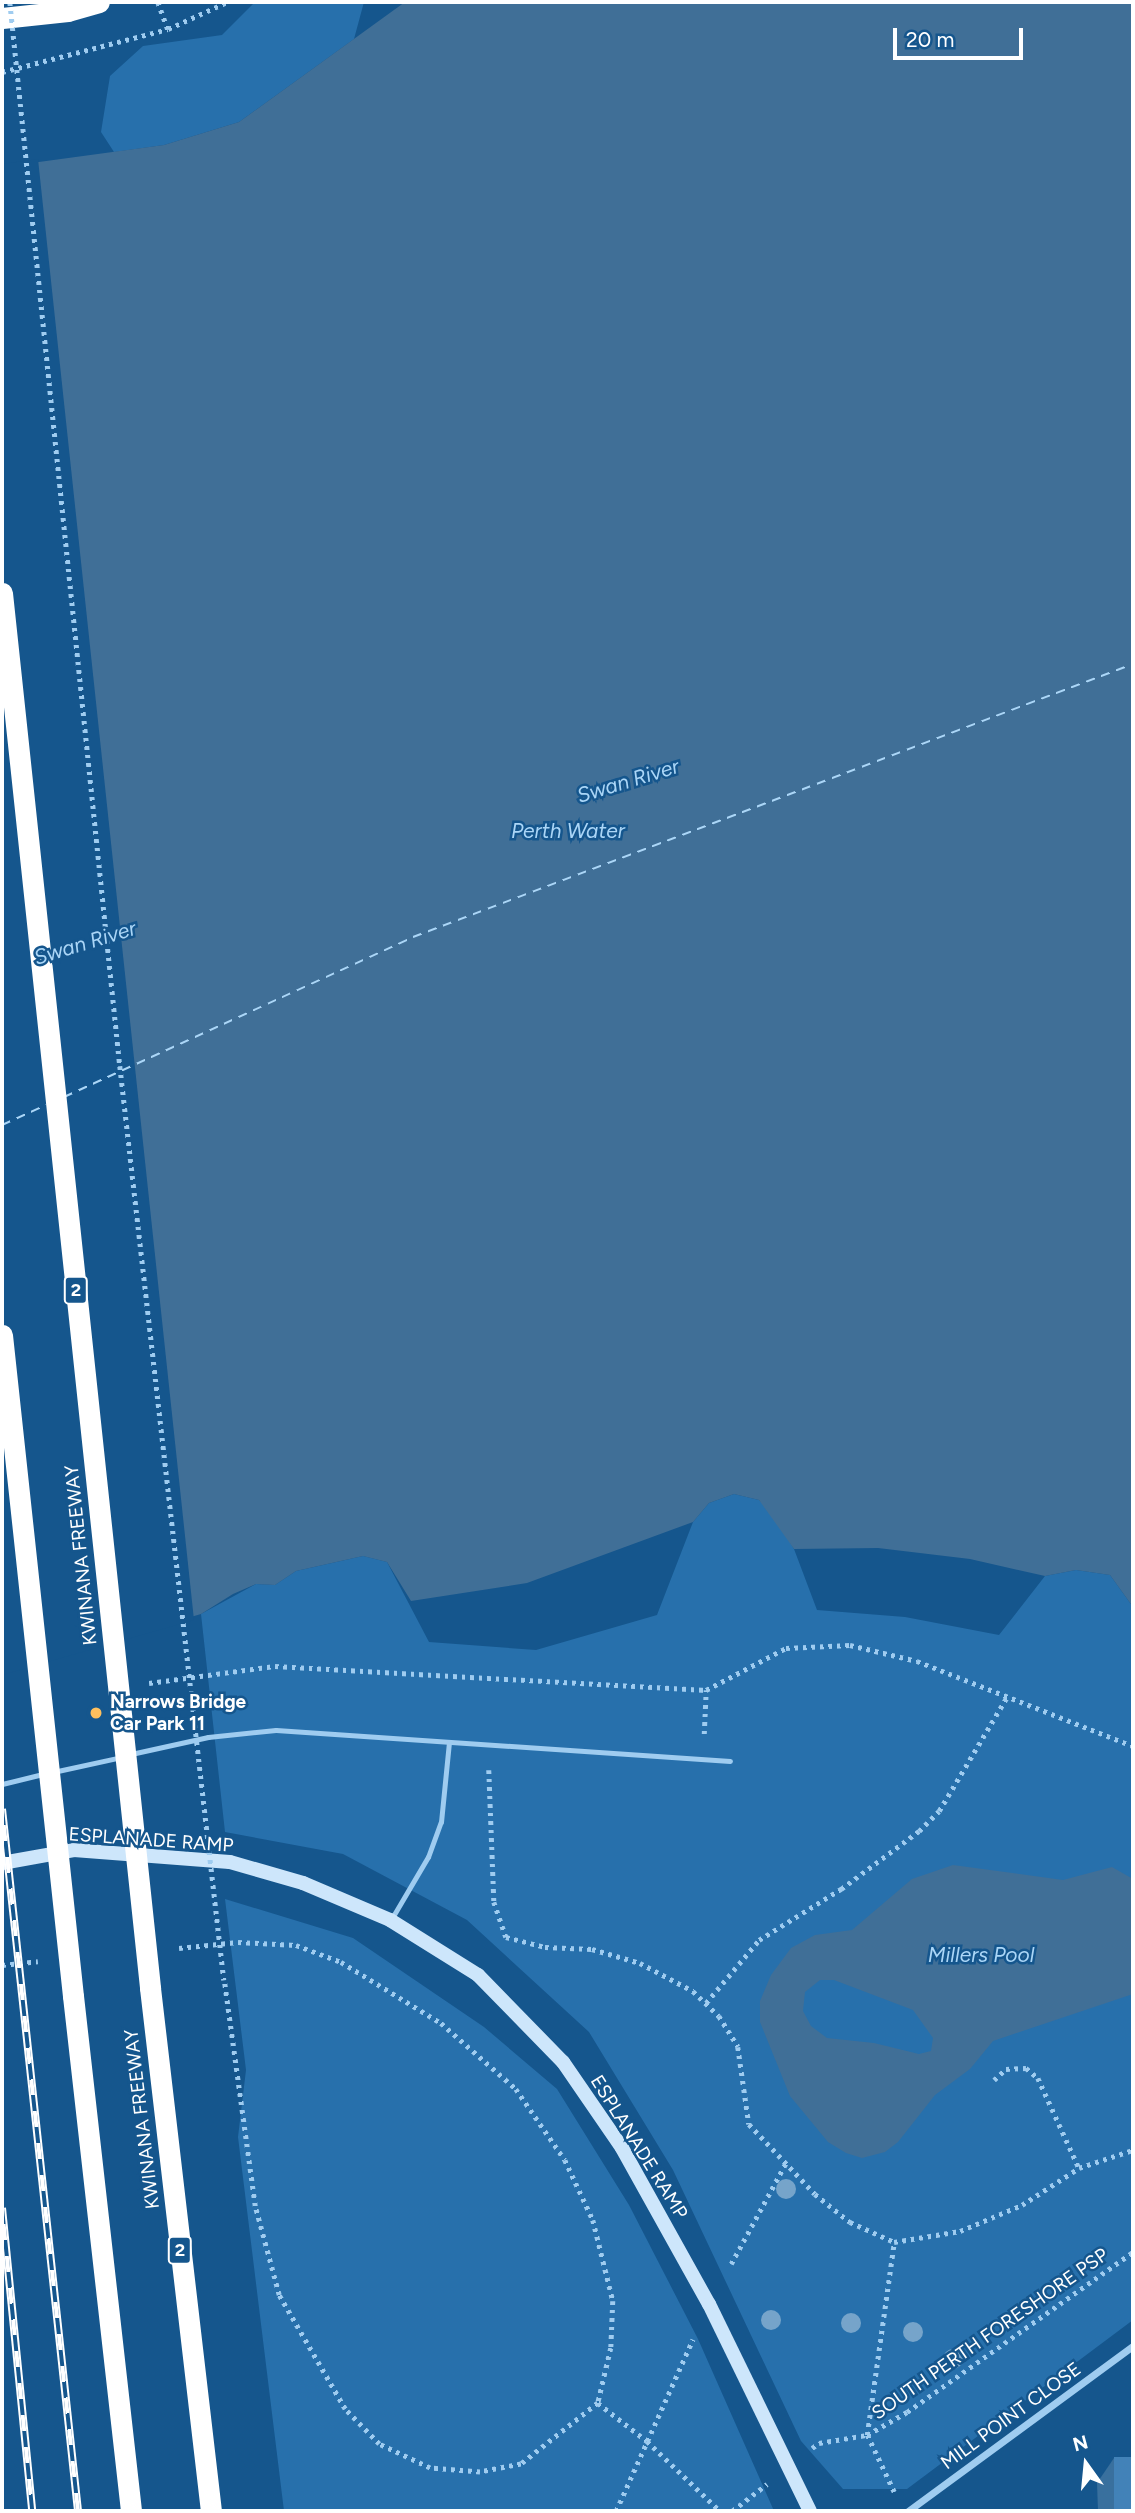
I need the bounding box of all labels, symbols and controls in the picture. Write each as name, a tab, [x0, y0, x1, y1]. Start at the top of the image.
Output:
scale bar	[897, 14, 1026, 58]
text: 20 m	[906, 27, 954, 52]
water label: Swan River	[574, 753, 682, 809]
water label: Perth Water	[511, 818, 625, 844]
water label: Swan River	[31, 915, 139, 971]
road number: 2	[64, 1275, 88, 1304]
street label: KWINANA FREEWAY	[60, 1464, 102, 1646]
place label: Narrows Bridge Car Park 11	[110, 1691, 246, 1735]
marker: Narrows Bridge Car Park 11	[88, 1705, 104, 1721]
street label: ESPLANADE RAMP	[68, 1823, 234, 1857]
water label: Millers Pool	[928, 1942, 1034, 1968]
street label: KWINANA FREEWAY	[120, 2028, 164, 2210]
street label: ESPLANADE RAMP	[586, 2071, 692, 2223]
road number: 2	[168, 2236, 192, 2264]
street label: SOUTH PERTH FORESHORE PSP	[868, 2243, 1112, 2425]
street label: MILL POINT CLOSE	[937, 2358, 1085, 2474]
north arrow	[1051, 2429, 1121, 2499]

